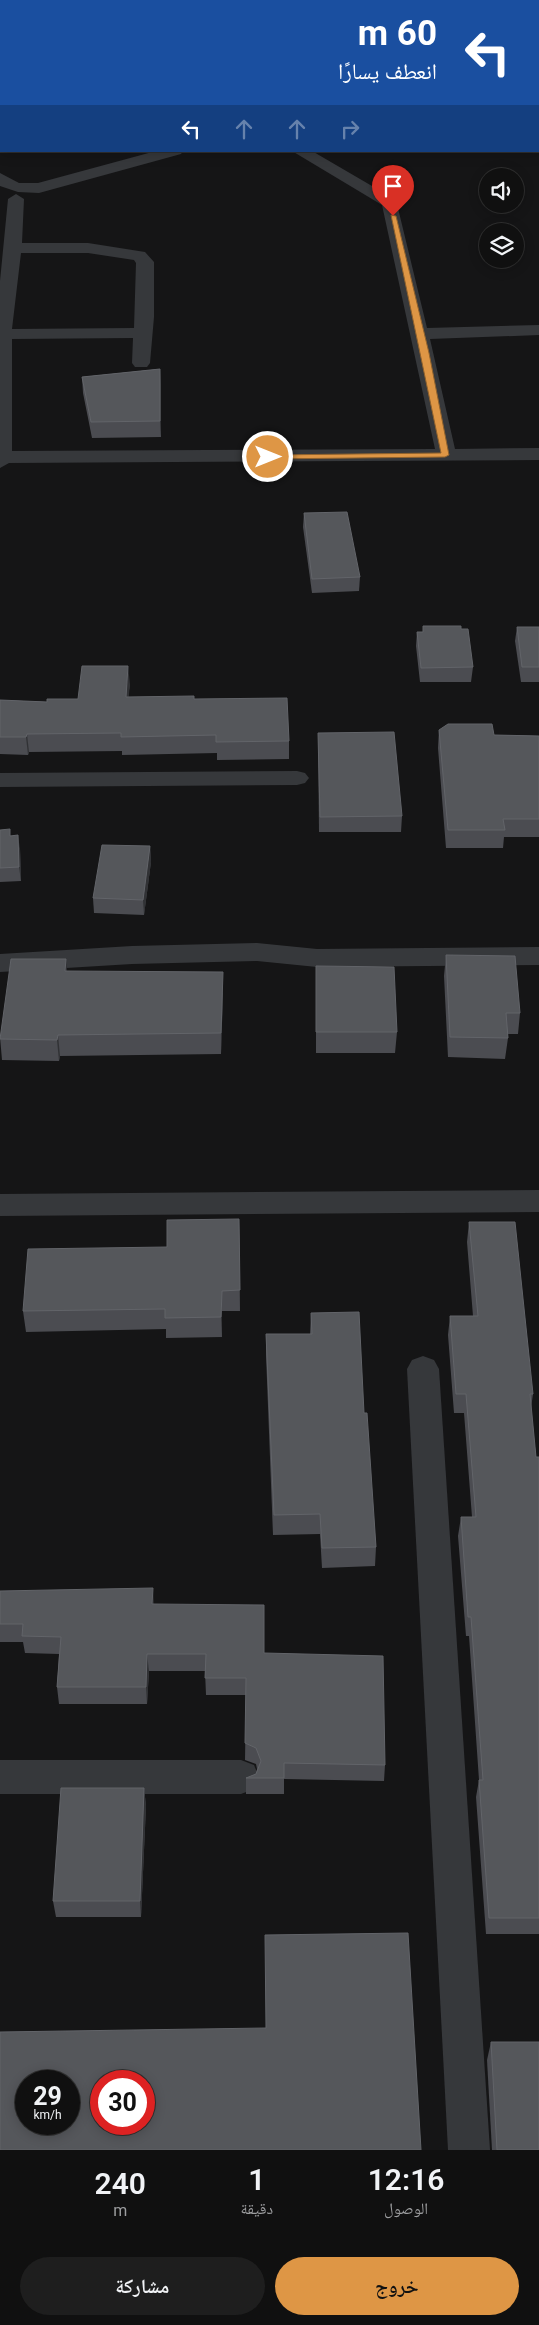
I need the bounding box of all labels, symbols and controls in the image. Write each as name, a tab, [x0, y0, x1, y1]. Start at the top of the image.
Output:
text: 60 m	[358, 13, 437, 54]
icon: left	[455, 20, 520, 85]
text: انعطف يسارًا	[338, 59, 437, 84]
icon: left	[177, 115, 205, 143]
icon: ahead	[230, 115, 258, 143]
icon: ahead	[283, 115, 311, 143]
icon: right	[336, 115, 364, 143]
pin	[372, 165, 414, 216]
map controls	[479, 168, 524, 268]
button: sound	[479, 168, 524, 213]
icon: arrive	[379, 172, 407, 200]
button: layers	[479, 223, 524, 268]
position arrow	[241, 430, 293, 482]
speed limit sign: 30	[90, 2070, 155, 2135]
text: 29	[33, 2082, 62, 2111]
text: km/h	[33, 2108, 62, 2122]
text: 1	[248, 2162, 265, 2197]
text: 12:16	[368, 2162, 444, 2197]
text: 240	[95, 2166, 146, 2201]
text: دقيقة	[241, 2199, 273, 2218]
text: الوصول	[384, 2199, 428, 2218]
text: m	[113, 2201, 127, 2220]
button: مشاركة	[20, 2257, 265, 2315]
button: خروج	[275, 2257, 519, 2315]

